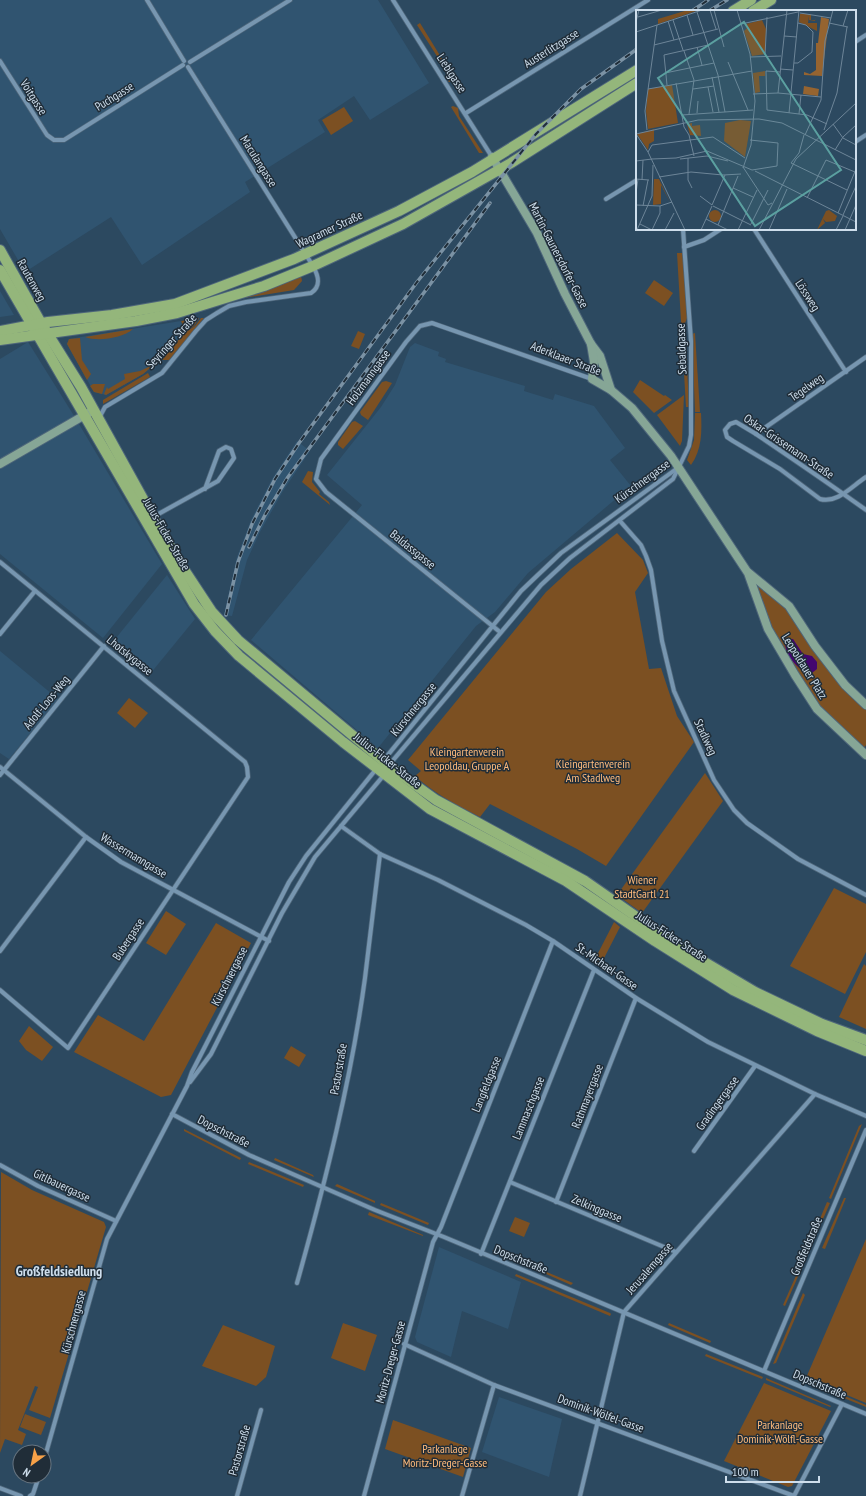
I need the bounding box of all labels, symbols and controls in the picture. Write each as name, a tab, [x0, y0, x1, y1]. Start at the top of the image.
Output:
inset map	[636, 10, 856, 230]
street label: Austerlitzgasse	[521, 25, 581, 71]
street label: Lieblgasse	[434, 51, 470, 95]
street label: Voitgasse	[17, 76, 51, 118]
street label: Puchgasse	[92, 78, 136, 114]
street label: Maculangasse	[237, 132, 281, 190]
street label: Martin-Gaunersdorfer-Gasse	[526, 200, 592, 310]
street label: Wagramer Straße	[293, 207, 365, 251]
street label: Rautenweg	[14, 256, 50, 304]
street label: Lössweg	[792, 276, 824, 314]
street label: Seyringer Straße	[142, 310, 200, 372]
street label: Sebaldgasse	[673, 323, 689, 375]
street label: Aderklaaer Straße	[529, 338, 603, 378]
street label: Holzmanngasse	[343, 346, 393, 408]
street label: Tegelweg	[786, 370, 826, 404]
street label: Oskar-Grissemann-Straße	[741, 410, 837, 482]
street label: Kürschnergasse	[611, 456, 673, 506]
street label: Julius-Ficker-Straße	[140, 494, 194, 573]
street label: Baldassgasse	[387, 526, 439, 572]
street label: Leopoldauer Platz	[779, 631, 831, 701]
street label: Lhotskygasse	[104, 632, 156, 678]
street label: Adolf-Loos-Weg	[20, 672, 72, 732]
street label: Kürschnergasse	[387, 679, 439, 739]
street label: Stadlweg	[691, 716, 721, 758]
street label: Julius-Ficker-Straße	[350, 728, 425, 791]
park label: Kleingartenverein Leopoldau, Gruppe A	[425, 744, 510, 773]
park label: Kleingartenverein Am Stadlweg	[556, 756, 630, 785]
street label: Wassermanngasse	[98, 829, 170, 881]
park label: Wiener StadtGartl 21	[614, 872, 670, 901]
street label: Julius-Ficker-Straße	[633, 907, 710, 965]
street label: Bubergasse	[109, 915, 147, 963]
street label: St.-Michael-Gasse	[573, 939, 641, 993]
street label: Kürschnergasse	[208, 944, 250, 1008]
street label: Pastorstraße	[326, 1042, 350, 1096]
street label: Langfeldgasse	[468, 1054, 504, 1114]
street label: Rathmayergasse	[568, 1062, 606, 1130]
street label: Gradingergasse	[692, 1073, 742, 1133]
street label: Lammaschgasse	[509, 1074, 547, 1142]
street label: Dopschstraße	[195, 1111, 253, 1151]
street label: Gitlbauergasse	[31, 1165, 93, 1205]
street label: Zelkinggasse	[570, 1191, 625, 1225]
street label: Großfeldstraße	[787, 1214, 825, 1278]
street label: Jerusalemgasse	[622, 1239, 676, 1298]
street label: Dopschstraße	[492, 1241, 550, 1277]
district label: Großfeldsiedlung	[16, 1262, 102, 1280]
street label: Kürschnergasse	[57, 1289, 89, 1355]
street label: Moritz-Dreger-Gasse	[372, 1319, 408, 1405]
street label: Dopschstraße	[791, 1366, 849, 1402]
street label: Dominik-Wölfel-Gasse	[556, 1390, 646, 1436]
park label: Parkanlage Dominik-Wölfl-Gasse	[737, 1417, 823, 1446]
street label: Pastorstraße	[225, 1423, 253, 1477]
park label: Parkanlage Moritz-Dreger-Gasse	[403, 1441, 487, 1470]
north arrow	[12, 1444, 52, 1484]
scale bar	[726, 1458, 819, 1484]
text: 100 m	[732, 1464, 759, 1479]
text: N	[20, 1465, 33, 1480]

